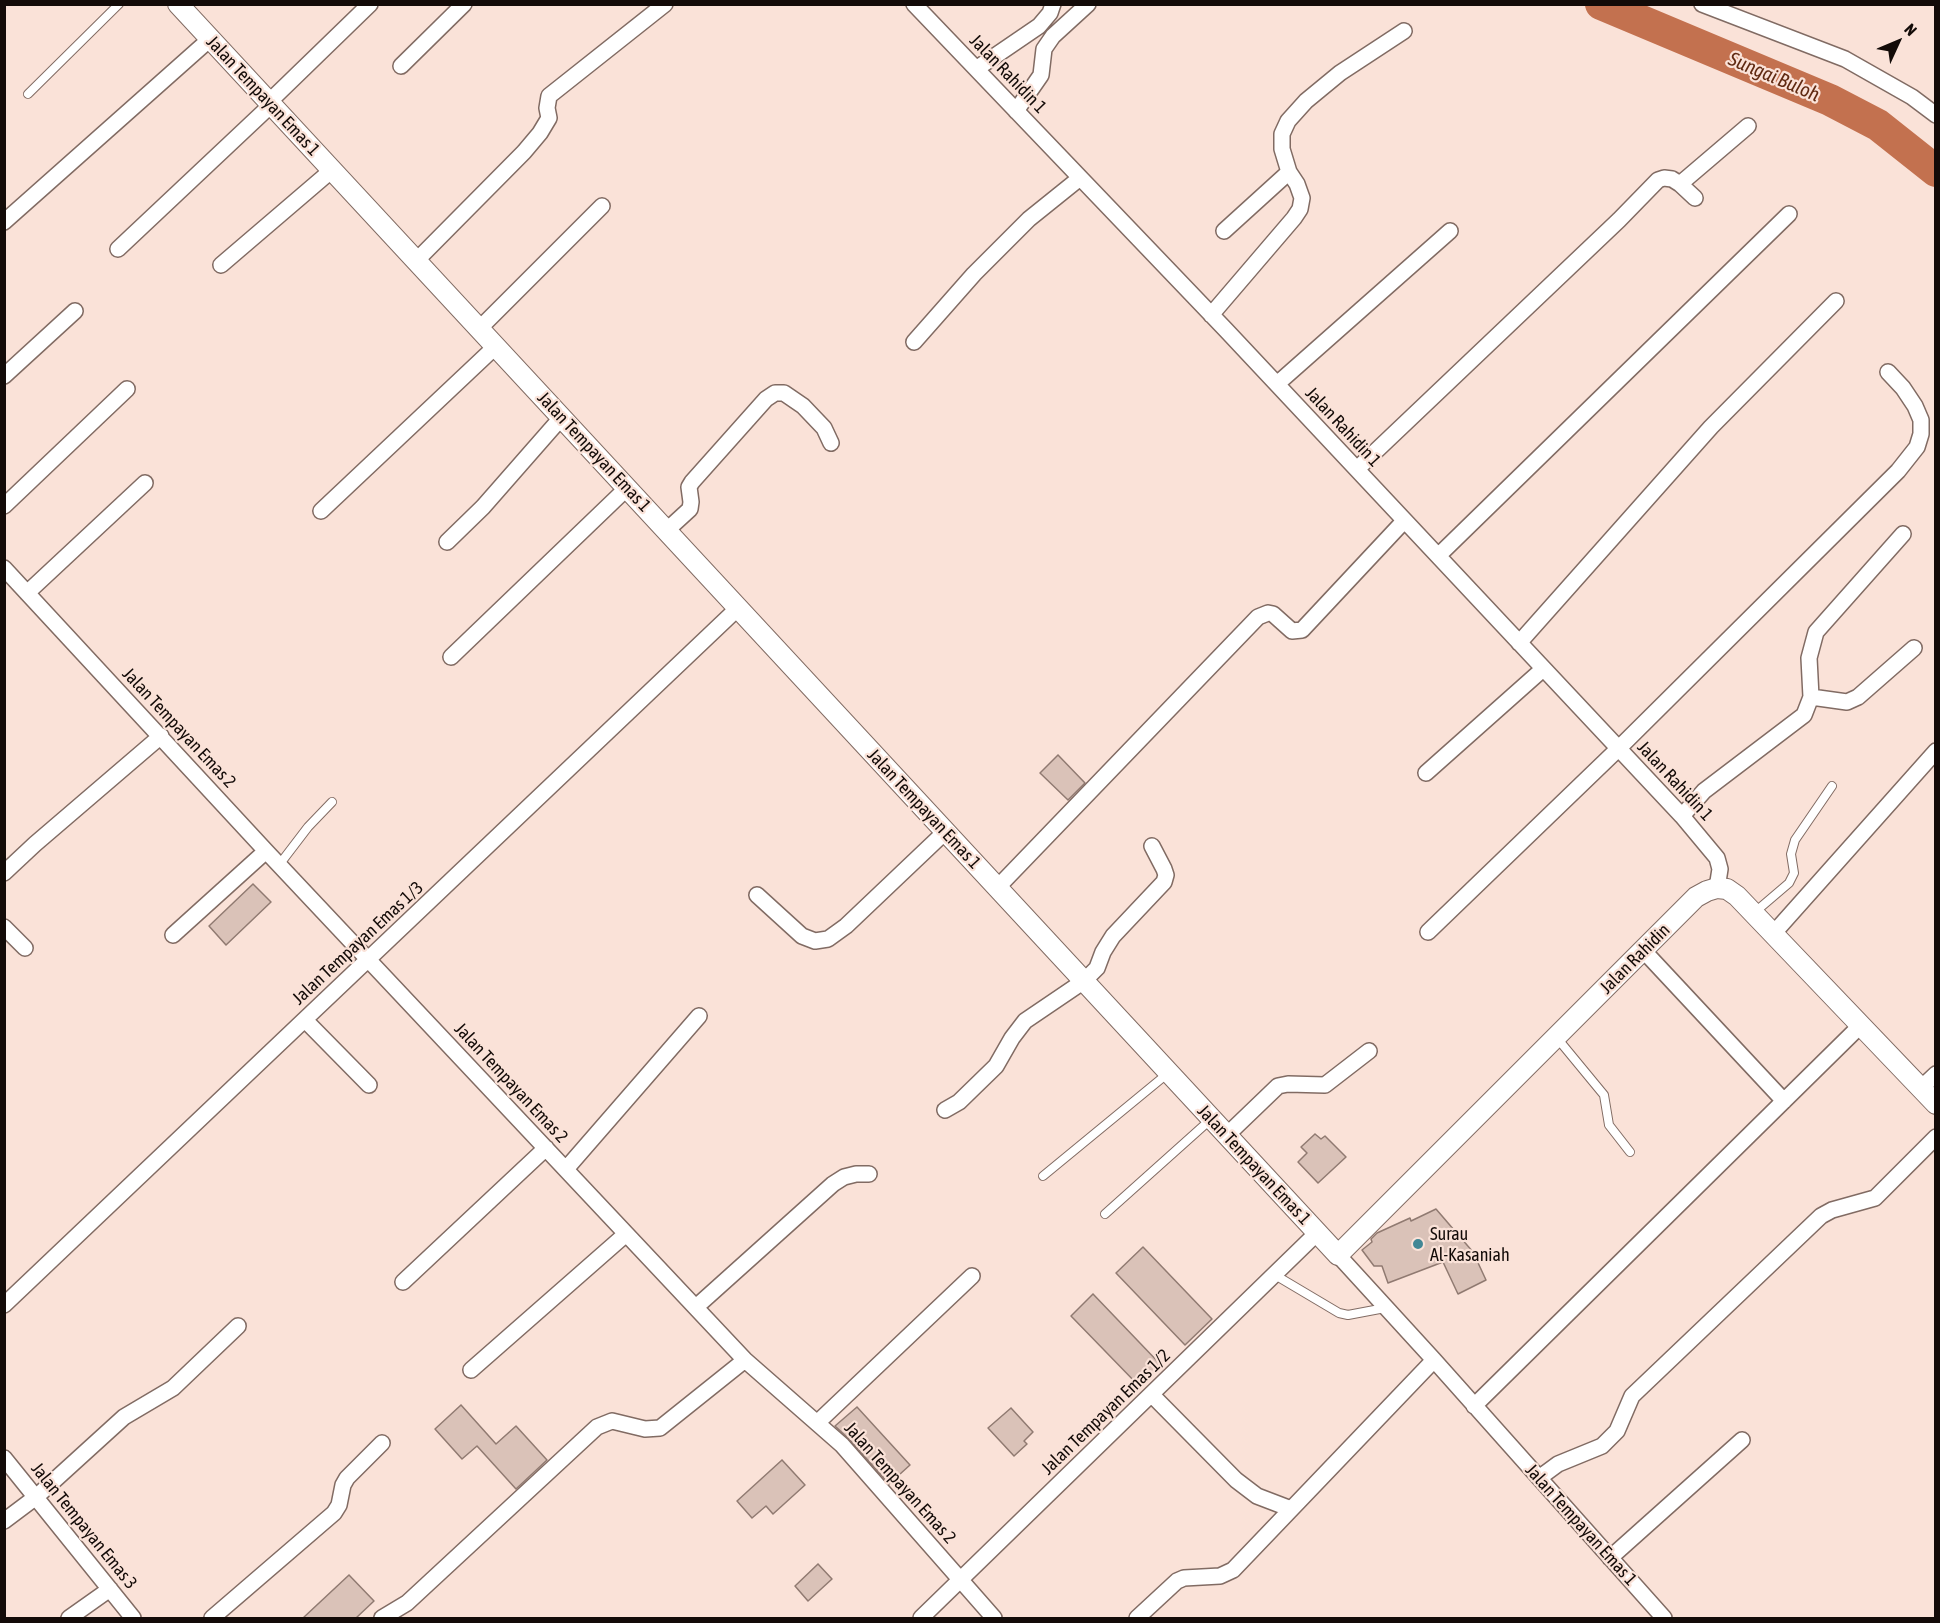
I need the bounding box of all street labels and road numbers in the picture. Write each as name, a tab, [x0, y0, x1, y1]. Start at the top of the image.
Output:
street label: Jalan Rahidin 1	[965, 30, 1051, 118]
street label: Jalan Tempayan Emas 1	[202, 31, 324, 161]
street label: Jalan Rahidin 1	[1301, 383, 1385, 471]
street label: Jalan Tempayan Emas 1	[533, 387, 655, 517]
street label: Jalan Tempayan Emas 2	[118, 663, 240, 793]
street label: Jalan Rahidin 1	[1633, 737, 1717, 825]
street label: Jalan Tempayan Emas 1	[863, 744, 985, 874]
street label: Jalan Tempayan Emas 1/3	[288, 877, 428, 1009]
street label: Jalan Rahidin	[1596, 920, 1674, 998]
street label: Jalan Tempayan Emas 2	[450, 1018, 572, 1148]
street label: Jalan Tempayan Emas 1	[1193, 1100, 1315, 1230]
street label: Jalan Tempayan Emas 1/2	[1037, 1345, 1175, 1479]
street label: Jalan Tempayan Emas 2	[840, 1418, 960, 1548]
street label: Jalan Tempayan Emas 3	[26, 1458, 142, 1594]
street label: Jalan Tempayan Emas 1	[1521, 1460, 1641, 1590]

